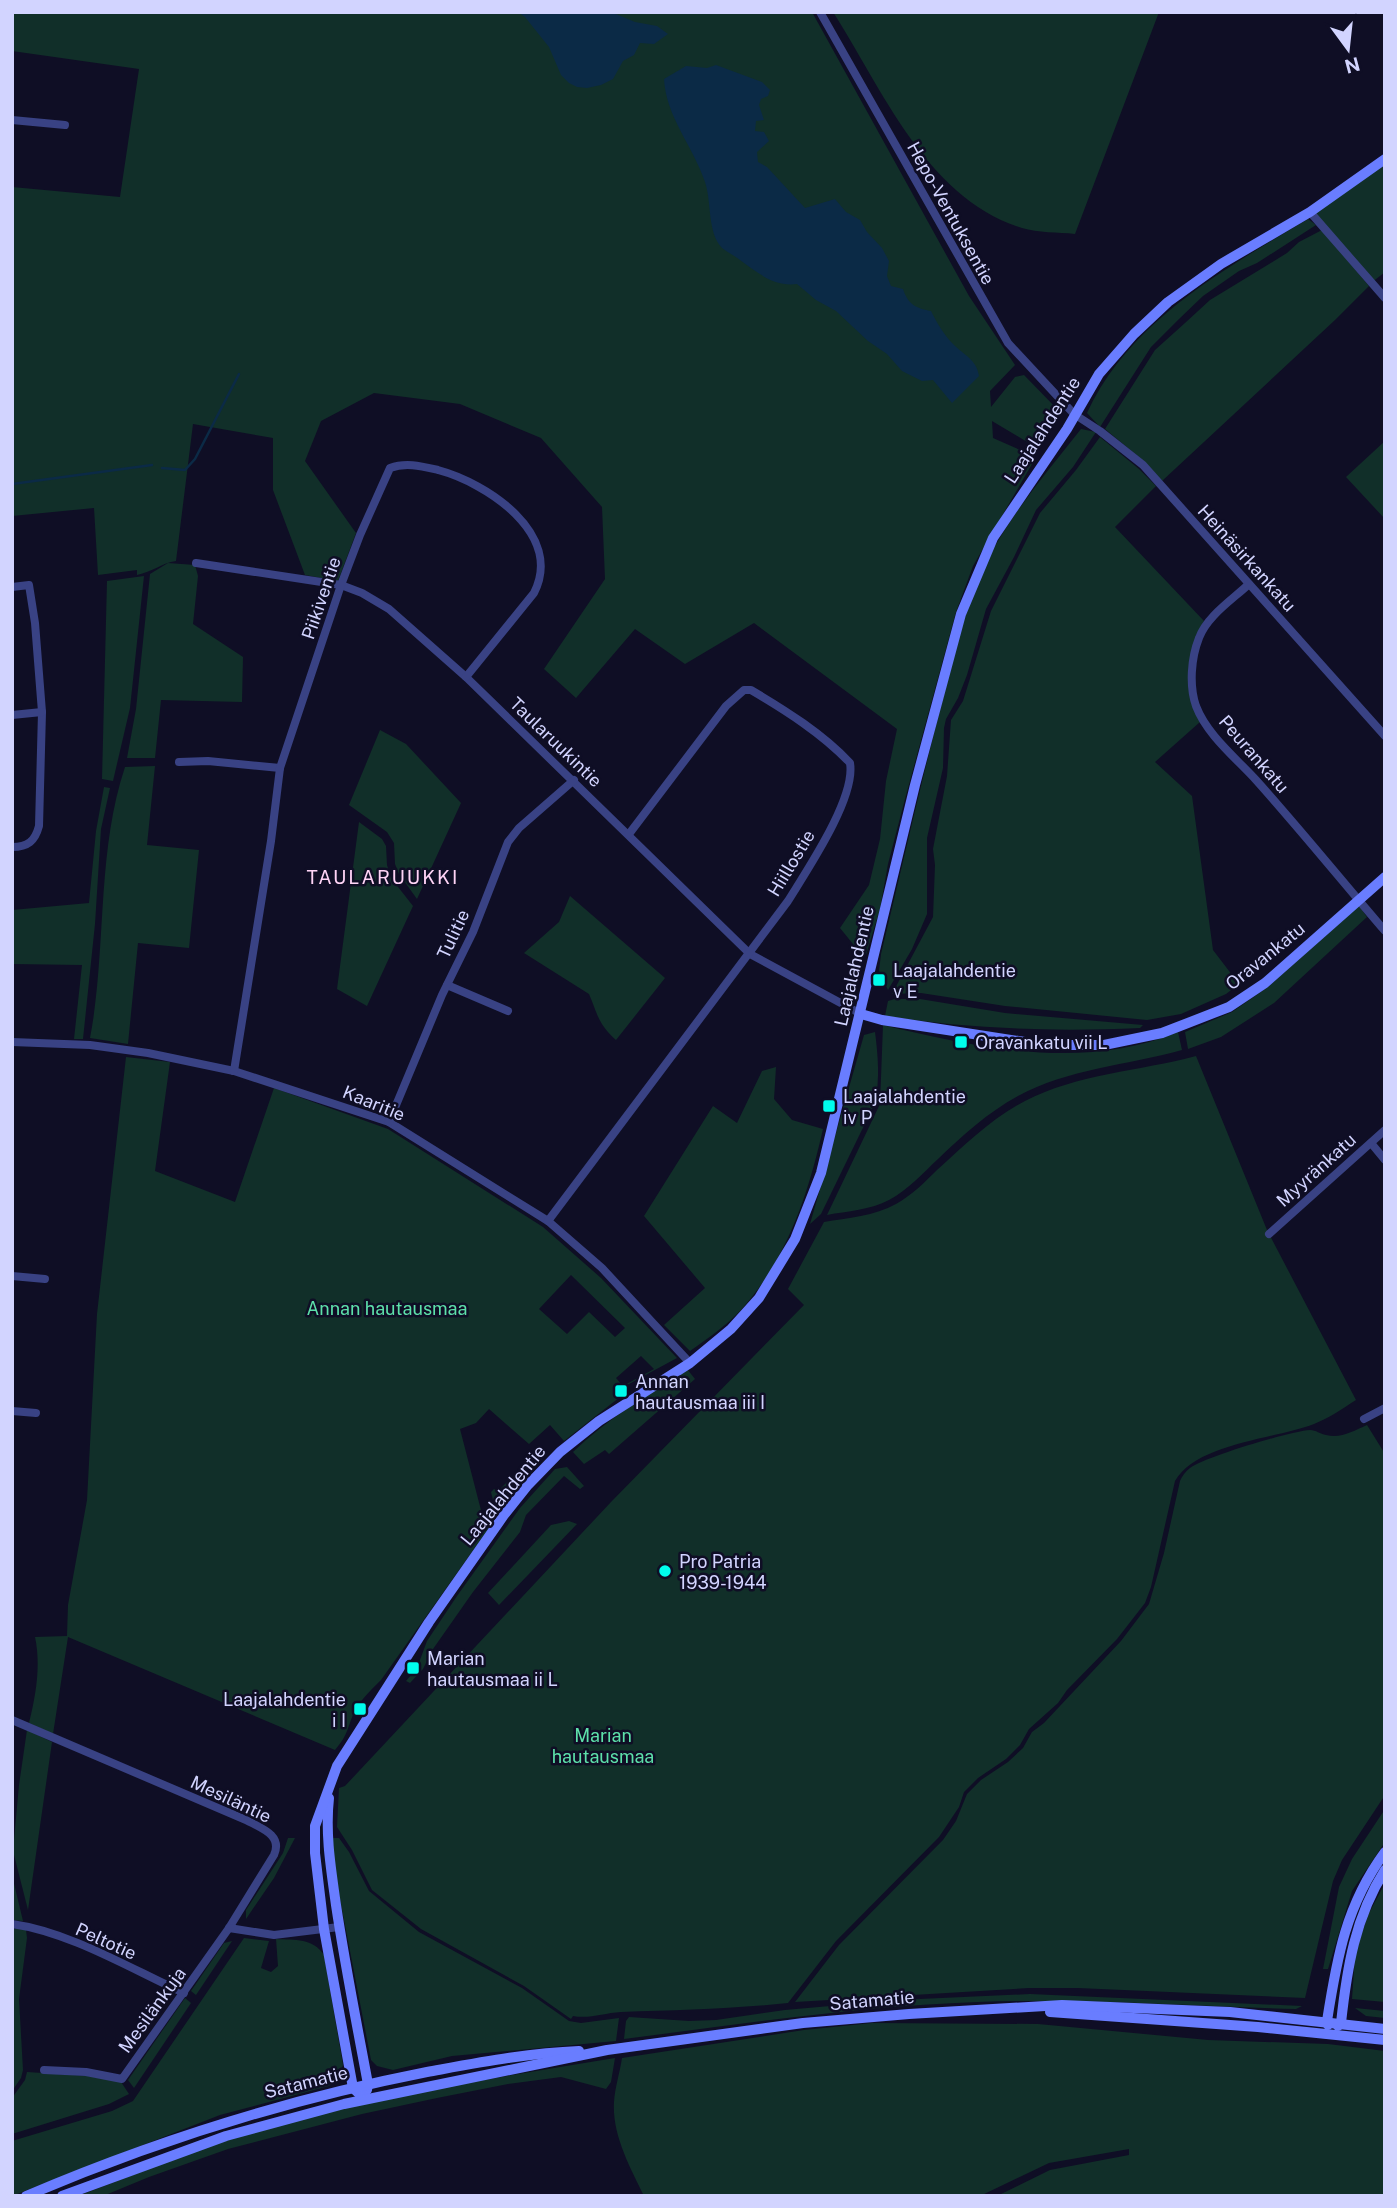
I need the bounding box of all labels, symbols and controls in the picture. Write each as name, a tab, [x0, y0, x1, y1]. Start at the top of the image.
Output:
north arrow	[1313, 14, 1383, 84]
text: N	[1342, 53, 1362, 78]
street label: Hepo-Ventuksentie	[903, 138, 999, 288]
street label: Laajalahdentie	[1000, 373, 1084, 487]
street label: Heinäsirkankatu	[1194, 500, 1300, 616]
street label: Piikiventie	[297, 554, 345, 642]
street label: Taularuukintie	[506, 693, 606, 791]
street label: Peurankatu	[1215, 711, 1293, 797]
street label: Hiillostie	[763, 826, 819, 900]
district label: TAULARUUKKI	[307, 866, 459, 888]
street label: Laajalahdentie	[830, 904, 878, 1028]
street label: Tulitie	[433, 906, 473, 962]
street label: Oravankatu	[1221, 918, 1309, 994]
place label: Laajalahdentie v E	[893, 960, 1016, 1002]
marker: Laajalahdentie v E	[871, 972, 887, 988]
place label: Oravankatu vii L	[975, 1032, 1108, 1053]
marker: Oravankatu vii L	[953, 1034, 969, 1050]
street label: Kaaritie	[340, 1081, 408, 1125]
place label: Laajalahdentie iv P	[843, 1086, 966, 1128]
marker: Laajalahdentie iv P	[821, 1098, 837, 1114]
street label: Myyränkatu	[1272, 1129, 1360, 1211]
park label: Annan hautausmaa	[307, 1298, 467, 1319]
place label: Annan hautausmaa iii I	[635, 1371, 765, 1413]
marker: Annan hautausmaa iii I	[613, 1383, 629, 1399]
street label: Laajalahdentie	[456, 1441, 550, 1549]
place label: Pro Patria 1939-1944	[679, 1551, 767, 1593]
marker: Pro Patria 1939-1944	[657, 1563, 673, 1579]
place label: Marian hautausmaa ii L	[427, 1648, 558, 1690]
marker: Marian hautausmaa ii L	[405, 1660, 421, 1676]
place label: Laajalahdentie i I	[223, 1689, 346, 1731]
marker: Laajalahdentie i I	[352, 1701, 368, 1717]
park label: Marian hautausmaa	[552, 1725, 654, 1767]
street label: Mesiläntie	[187, 1771, 275, 1827]
street label: Peltotie	[72, 1918, 140, 1964]
street label: Mesilänkuja	[114, 1963, 190, 2057]
street label: Satamatie	[829, 1986, 915, 2014]
street label: Satamatie	[262, 2062, 350, 2102]

